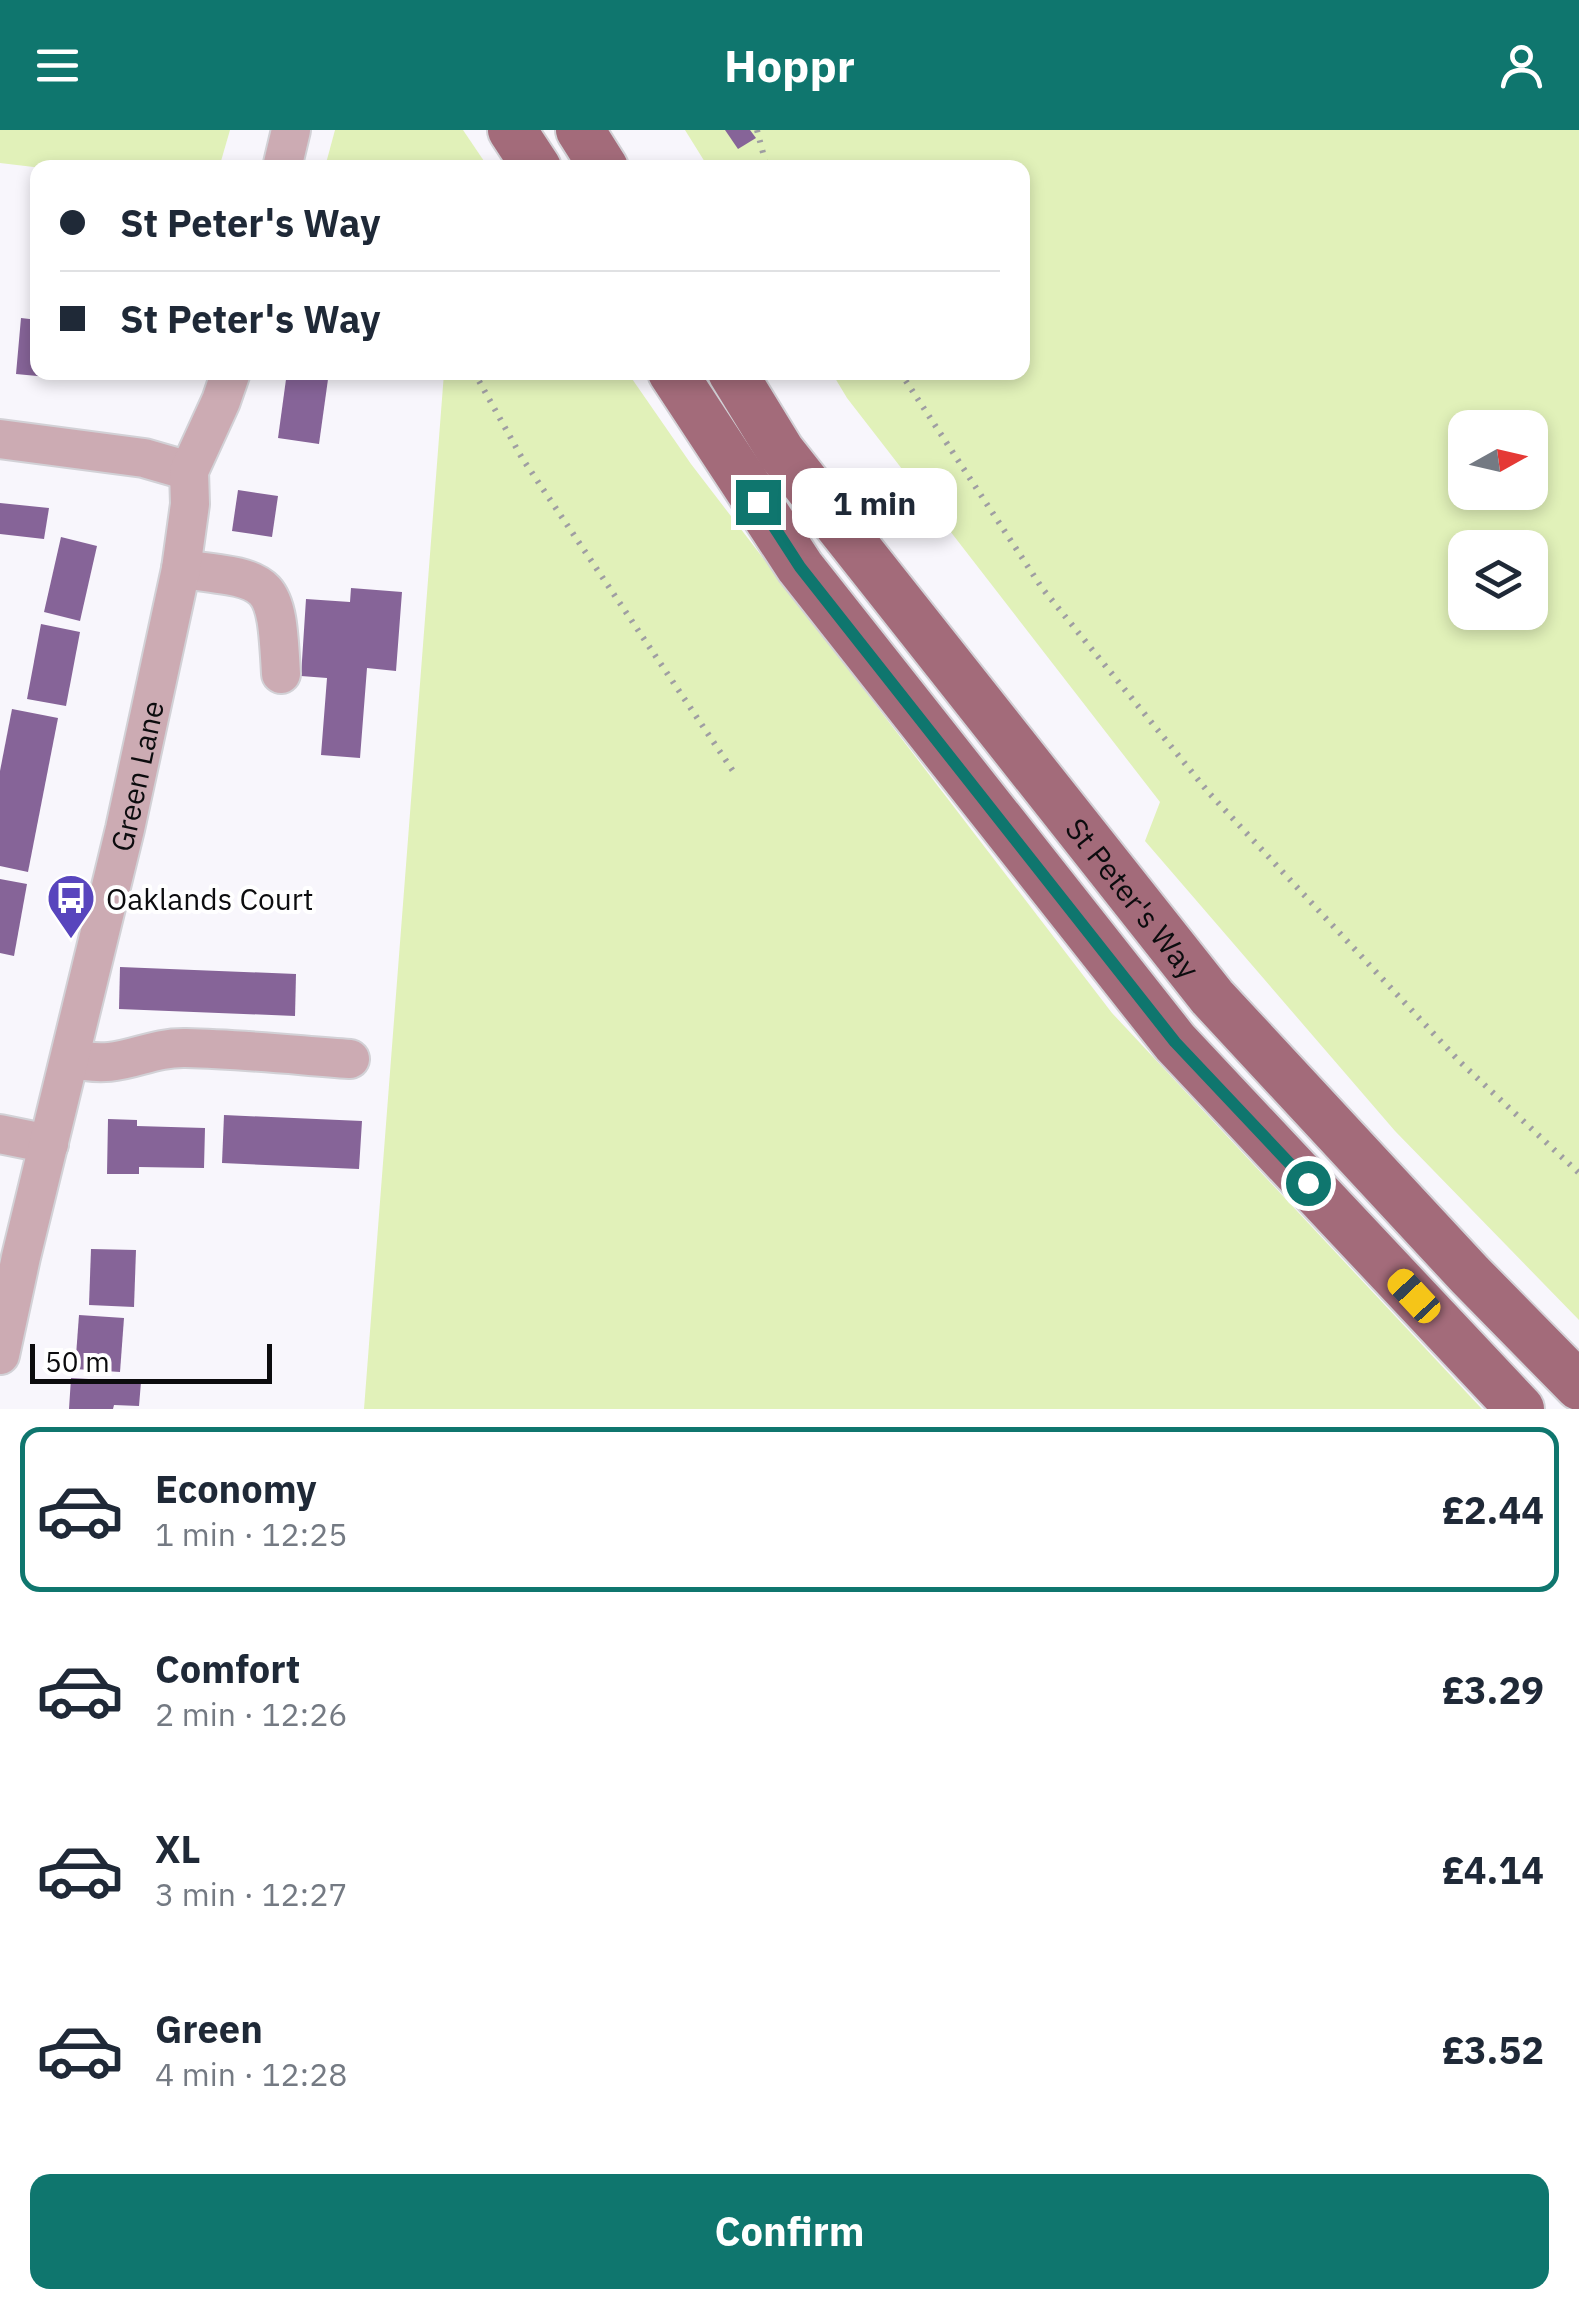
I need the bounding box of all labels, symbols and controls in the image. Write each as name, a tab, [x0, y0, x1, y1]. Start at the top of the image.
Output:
text: Hoppr	[724, 36, 855, 94]
icon: menu	[30, 38, 85, 93]
icon: person	[1494, 38, 1549, 93]
text: St Peter's Way	[120, 198, 381, 247]
text: St Peter's Way	[120, 294, 381, 343]
north arrow	[1448, 410, 1548, 510]
map controls	[1448, 410, 1548, 630]
callout: 1 min	[793, 467, 958, 537]
route end	[736, 480, 781, 525]
text: 1 min	[833, 482, 916, 524]
button: layers	[1448, 530, 1548, 630]
street label: Green Lane	[101, 697, 172, 855]
street label: St Peter's Way	[1058, 809, 1209, 986]
bus stop icon: Oaklands Court	[45, 872, 97, 940]
place label: Oaklands Court	[106, 879, 314, 918]
route start	[1286, 1161, 1331, 1206]
car	[1383, 1264, 1445, 1328]
scale bar	[30, 1339, 272, 1384]
text: 50 m	[45, 1343, 110, 1380]
text: Economy	[155, 1464, 317, 1513]
icon: car	[35, 1465, 125, 1555]
text: £2.44	[1442, 1485, 1544, 1534]
text: 1 min · 12:25	[155, 1513, 348, 1555]
text: Comfort	[155, 1644, 300, 1693]
icon: car	[35, 1645, 125, 1735]
text: £3.29	[1442, 1665, 1544, 1714]
text: 2 min · 12:26	[155, 1693, 348, 1735]
text: XL	[155, 1824, 201, 1873]
icon: car	[35, 1825, 125, 1915]
text: £4.14	[1442, 1845, 1544, 1894]
text: 3 min · 12:27	[155, 1873, 348, 1915]
text: Green	[155, 2004, 263, 2053]
icon: car	[35, 2005, 125, 2095]
text: £3.52	[1442, 2025, 1544, 2074]
text: 4 min · 12:28	[155, 2053, 348, 2095]
button: Confirm	[30, 2174, 1549, 2289]

